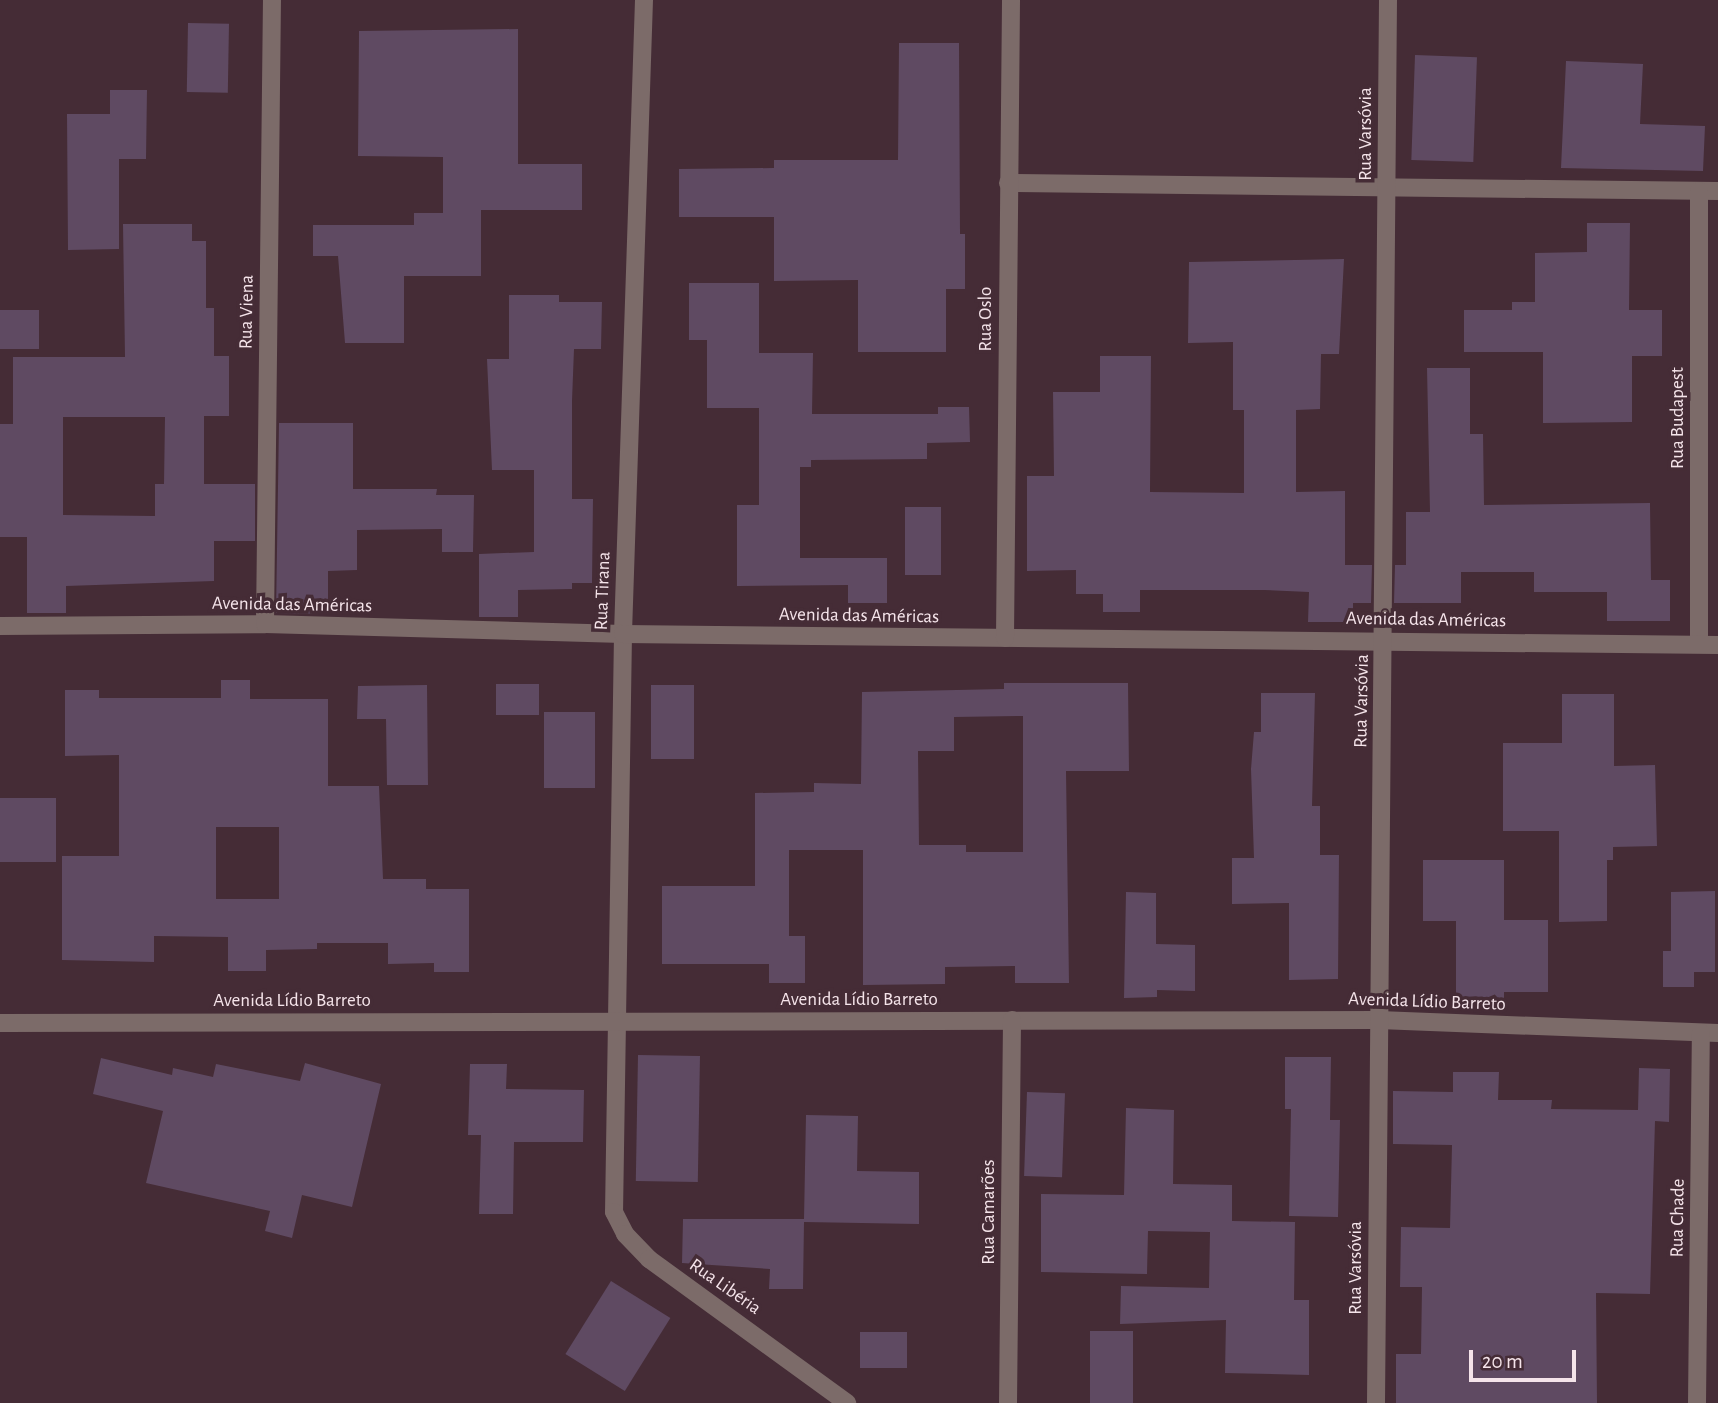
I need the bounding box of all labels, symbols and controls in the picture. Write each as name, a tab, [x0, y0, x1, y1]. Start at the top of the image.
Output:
street label: Rua Varsóvia	[1355, 87, 1377, 181]
street label: Rua Viena	[235, 275, 259, 349]
street label: Rua Oslo	[975, 287, 997, 351]
street label: Rua Budapest	[1667, 367, 1689, 469]
street label: Rua Tirana	[590, 551, 616, 631]
street label: Avenida das Américas	[212, 592, 372, 618]
street label: Avenida das Américas	[779, 603, 939, 629]
street label: Avenida das Américas	[1346, 607, 1506, 633]
street label: Rua Varsóvia	[1350, 654, 1374, 748]
street label: Avenida Lídio Barreto	[1348, 988, 1506, 1016]
street label: Avenida Lídio Barreto	[780, 989, 938, 1011]
street label: Avenida Lídio Barreto	[213, 990, 371, 1012]
street label: Rua Camarões	[978, 1159, 1000, 1265]
street label: Rua Chade	[1666, 1178, 1690, 1258]
street label: Rua Varsóvia	[1345, 1221, 1367, 1315]
street label: Rua Libéria	[685, 1254, 765, 1320]
scale bar	[1473, 1336, 1580, 1380]
text: 20 m	[1482, 1351, 1523, 1372]

